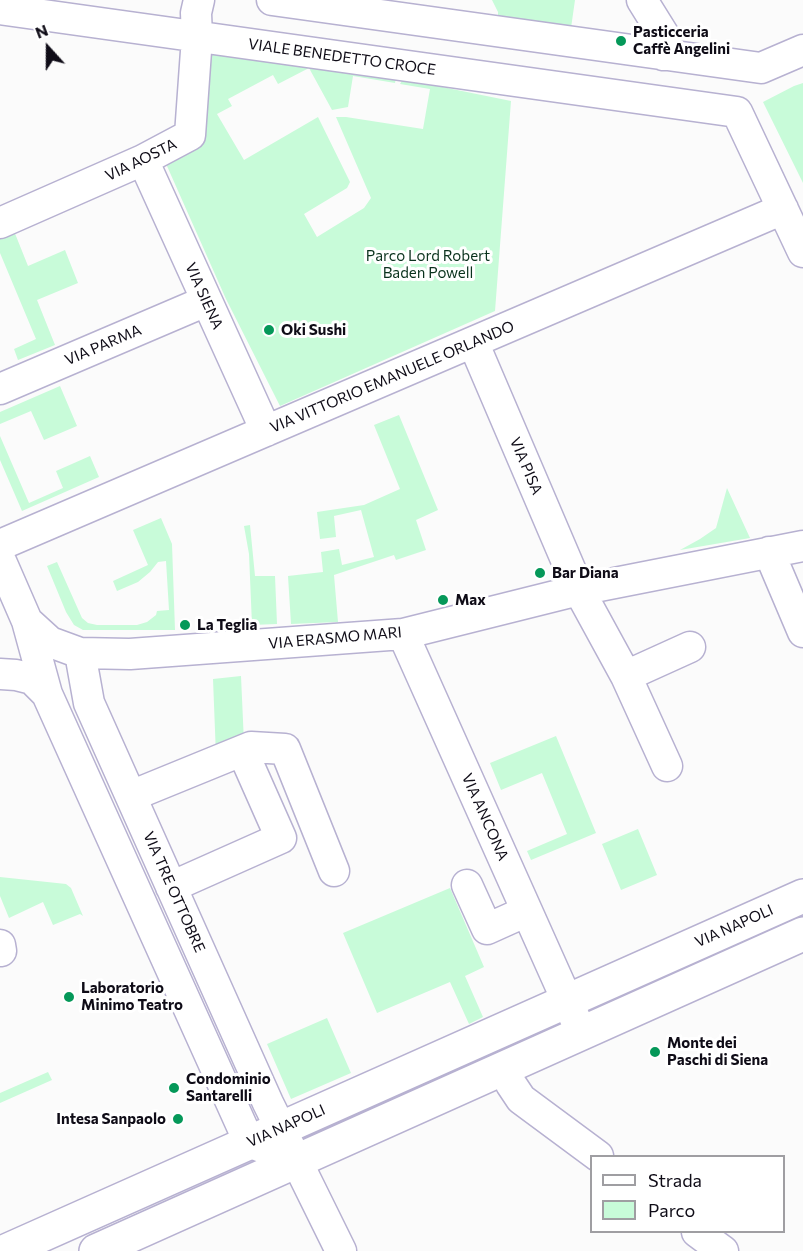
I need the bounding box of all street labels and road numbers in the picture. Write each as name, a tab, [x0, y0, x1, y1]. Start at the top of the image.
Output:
street label: VIALE BENEDETTO CROCE	[247, 35, 437, 79]
street label: VIA AOSTA	[102, 135, 180, 185]
street label: VIA SIENA	[181, 260, 227, 332]
street label: VIA VITTORIO EMANUELE ORLANDO	[267, 317, 517, 437]
street label: VIA PARMA	[62, 321, 144, 369]
street label: VIA PISA	[506, 435, 546, 497]
street label: VIA ERASMO MARI	[267, 623, 403, 653]
street label: VIA ANCONA	[458, 771, 512, 863]
street label: VIA TRE OTTOBRE	[139, 829, 209, 955]
street label: VIA NAPOLI	[692, 901, 776, 951]
street label: VIA NAPOLI	[244, 1101, 328, 1151]

